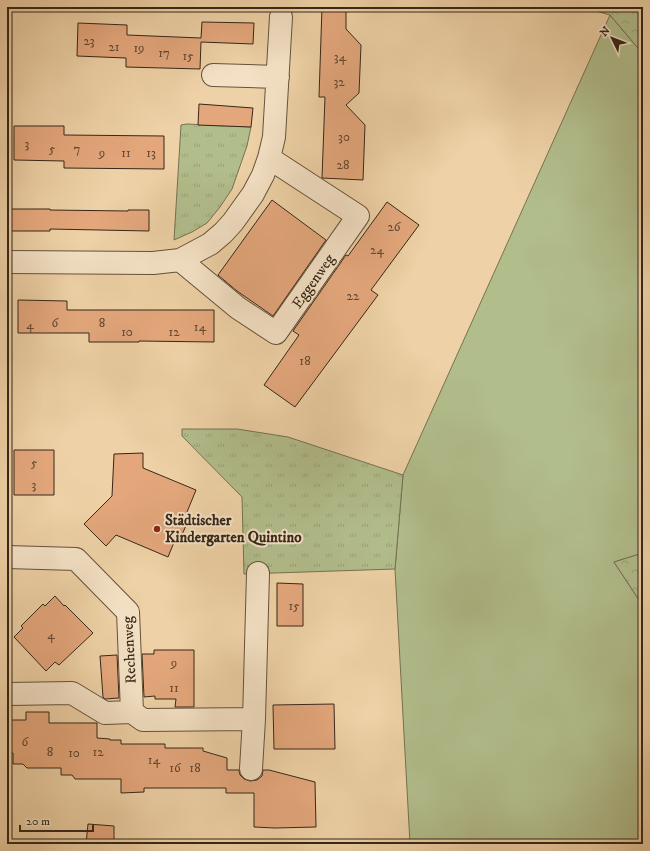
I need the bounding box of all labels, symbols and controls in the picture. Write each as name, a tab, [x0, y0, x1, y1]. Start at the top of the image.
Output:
north arrow	[592, 18, 632, 58]
text: N	[597, 24, 614, 40]
house number: 23	[83, 33, 95, 49]
house number: 21	[108, 39, 120, 55]
house number: 19	[133, 40, 145, 56]
house number: 17	[158, 45, 170, 61]
house number: 15	[182, 48, 194, 64]
house number: 34	[334, 49, 347, 65]
house number: 32	[333, 74, 345, 90]
house number: 30	[338, 129, 350, 145]
house number: 3	[25, 136, 30, 152]
house number: 5	[49, 141, 56, 157]
house number: 7	[74, 141, 81, 157]
house number: 9	[98, 145, 105, 161]
house number: 11	[121, 145, 131, 161]
house number: 13	[146, 145, 156, 161]
house number: 28	[337, 157, 349, 173]
house number: 26	[387, 219, 402, 235]
house number: 24	[370, 242, 384, 258]
street label: Eggenweg	[288, 250, 339, 312]
house number: 22	[347, 288, 360, 304]
house number: 6	[52, 315, 60, 331]
house number: 8	[99, 315, 105, 331]
house number: 4	[26, 317, 34, 333]
house number: 14	[194, 319, 207, 335]
house number: 10	[121, 324, 133, 340]
house number: 12	[168, 324, 180, 340]
house number: 18	[299, 353, 311, 369]
house number: 5	[31, 455, 38, 471]
house number: 3	[32, 477, 37, 493]
place label: Städtischer Kindergarten Quintino	[165, 511, 302, 547]
marker: Städtischer Kindergarten Quintino	[152, 524, 162, 534]
house number: 15	[288, 598, 300, 614]
street label: Rechenweg	[118, 615, 141, 684]
house number: 4	[47, 627, 55, 643]
house number: 9	[170, 655, 177, 671]
house number: 11	[169, 680, 179, 696]
house number: 6	[22, 734, 30, 750]
house number: 8	[47, 744, 53, 760]
house number: 12	[92, 744, 104, 760]
house number: 10	[68, 745, 80, 761]
house number: 14	[148, 752, 161, 768]
house number: 16	[169, 760, 182, 776]
house number: 18	[189, 760, 201, 776]
scale bar	[20, 807, 93, 833]
text: 20 m	[26, 814, 50, 829]

